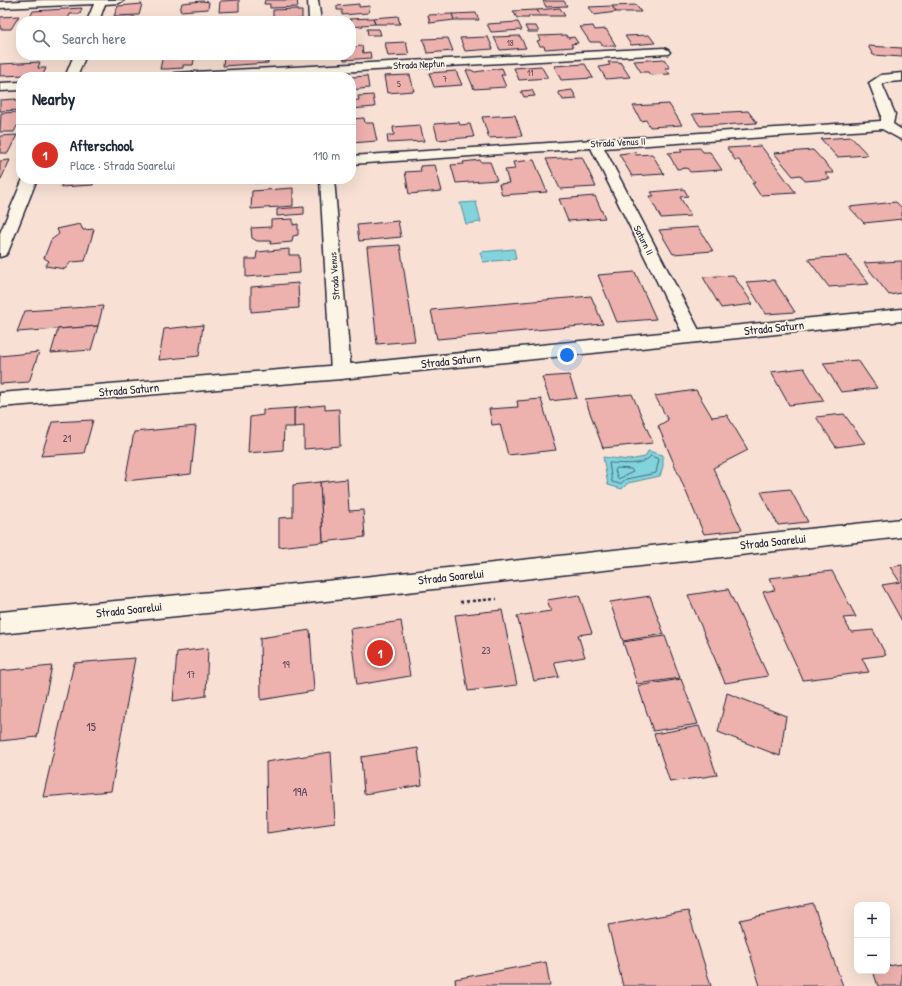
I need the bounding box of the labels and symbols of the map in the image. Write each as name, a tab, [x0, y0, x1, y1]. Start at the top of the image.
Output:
house number: 18	[506, 37, 514, 49]
street label: Strada Neptun	[393, 57, 446, 72]
house number: 11	[527, 67, 533, 79]
house number: 7	[443, 73, 448, 85]
house number: 5	[397, 78, 401, 90]
street label: Strada Venus II	[590, 135, 646, 150]
street label: Saturn II	[631, 223, 656, 257]
street label: Strada Venus	[326, 251, 343, 300]
street label: Strada Saturn	[743, 316, 805, 339]
your location	[557, 345, 577, 365]
street label: Strada Saturn	[420, 349, 482, 372]
street label: Strada Saturn	[98, 378, 160, 401]
house number: 21	[63, 432, 72, 445]
street label: Strada Soarelui	[739, 530, 807, 553]
street label: Strada Soarelui	[417, 565, 485, 588]
street label: Strada Soarelui	[95, 598, 163, 621]
pin: 1	[367, 638, 393, 668]
house number: 23	[481, 644, 491, 657]
house number: 19	[282, 658, 290, 671]
house number: 17	[187, 668, 195, 681]
house number: 15	[86, 718, 96, 735]
house number: 19A	[293, 783, 307, 800]

